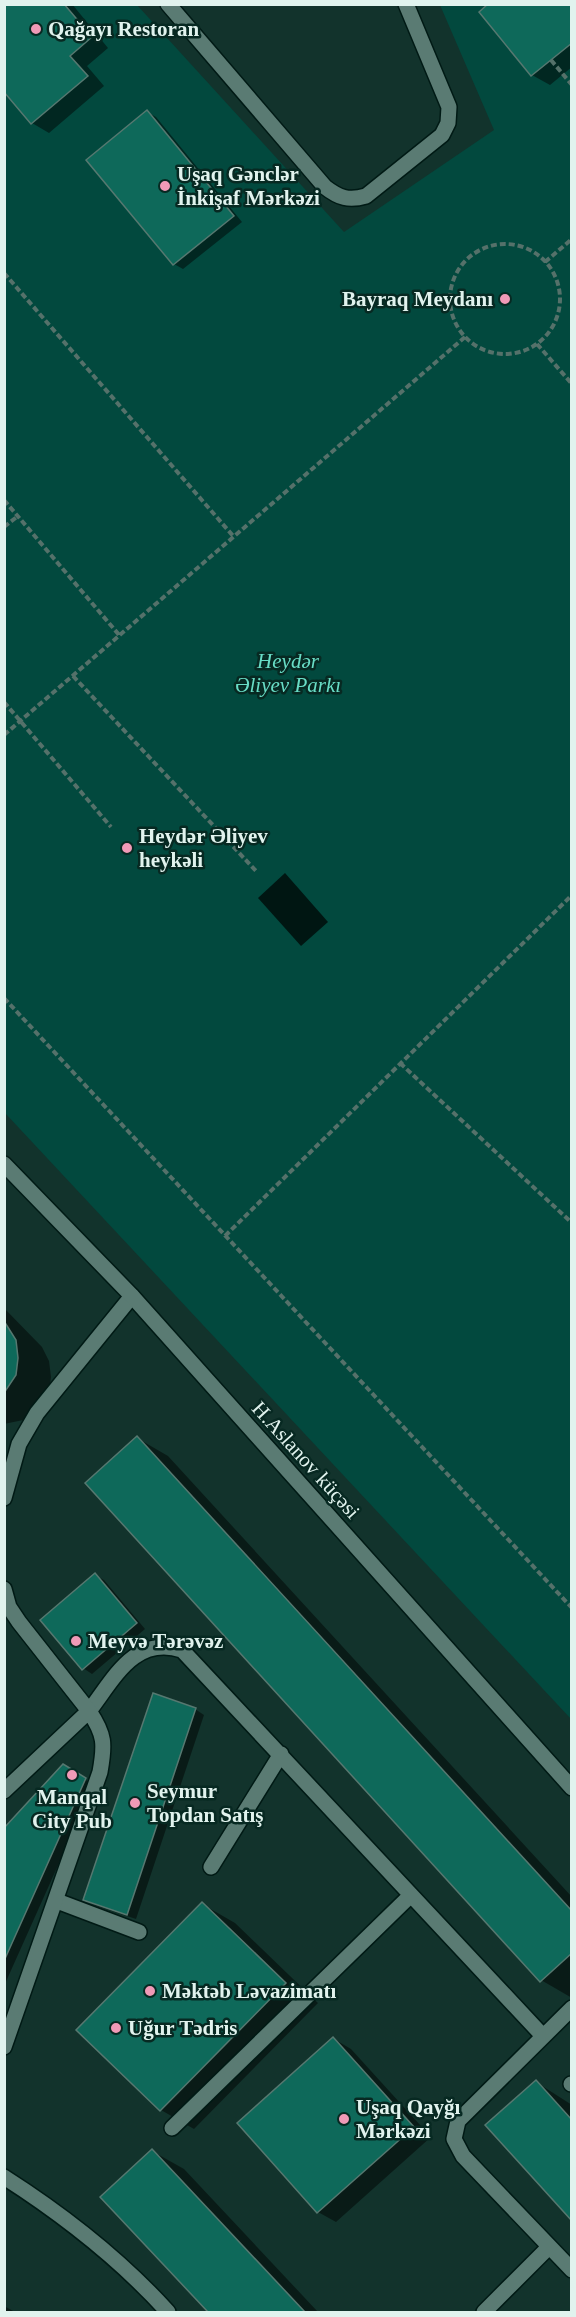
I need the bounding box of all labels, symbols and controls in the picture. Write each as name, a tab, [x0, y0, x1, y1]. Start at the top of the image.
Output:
place label: Qağayı Restoran	[48, 17, 199, 41]
marker: Qağayı Restoran	[29, 22, 43, 36]
place label: Uşaq Gənclər İnkişaf Mərkəzi	[177, 162, 320, 210]
marker: Uşaq Gənclər İnkişaf Mərkəzi	[158, 179, 172, 193]
place label: Bayraq Meydanı	[342, 287, 493, 311]
marker: Bayraq Meydanı	[498, 292, 512, 306]
park label: Heydər Əliyev Parkı	[235, 649, 341, 697]
place label: Heydər Əliyev heykəli	[139, 824, 268, 872]
marker: Heydər Əliyev heykəli	[120, 841, 134, 855]
street label: H.Aslanov küçəsi	[247, 1396, 365, 1524]
place label: Meyvə Tərəvəz	[88, 1629, 223, 1653]
marker: Meyvə Tərəvəz	[69, 1634, 83, 1648]
marker: Manqal City Pub	[65, 1768, 79, 1782]
place label: Seymur Topdan Satış	[147, 1779, 264, 1827]
place label: Manqal City Pub	[32, 1785, 112, 1833]
marker: Seymur Topdan Satış	[128, 1796, 142, 1810]
place label: Məktəb Ləvazimatı	[162, 1979, 337, 2003]
marker: Məktəb Ləvazimatı	[143, 1984, 157, 1998]
place label: Uğur Tədris	[128, 2016, 238, 2040]
marker: Uğur Tədris	[109, 2021, 123, 2035]
place label: Uşaq Qayğı Mərkəzi	[356, 2095, 461, 2143]
marker: Uşaq Qayğı Mərkəzi	[337, 2112, 351, 2126]

